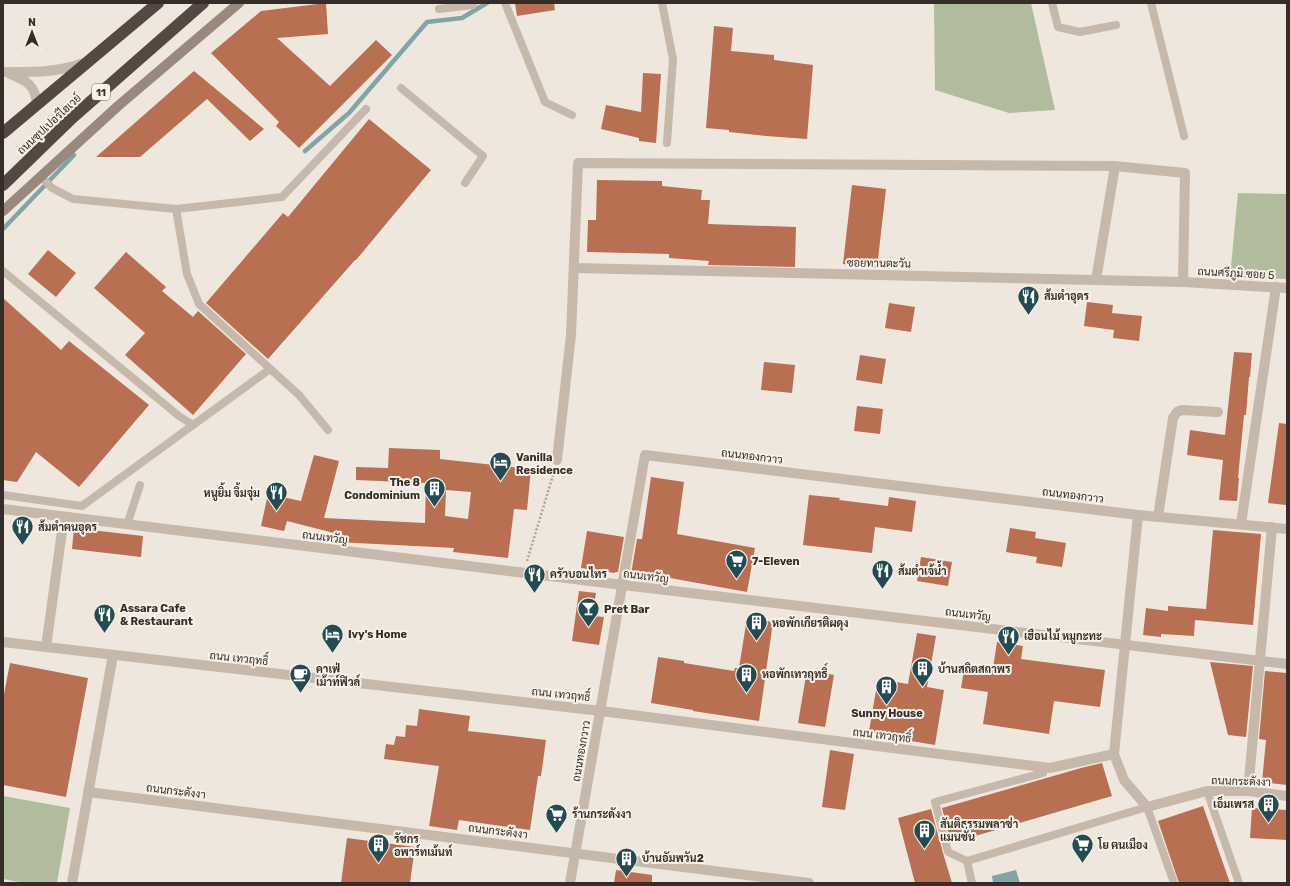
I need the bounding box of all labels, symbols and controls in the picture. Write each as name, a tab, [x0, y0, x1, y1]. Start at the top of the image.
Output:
north arrow	[12, 12, 52, 52]
text: N	[28, 16, 36, 29]
road number: 11	[92, 84, 110, 100]
street label: ถนนซุปเปอร์ไฮเวย์	[13, 90, 85, 159]
street label: ซอยทานตะวัน	[847, 255, 911, 271]
street label: ถนนศรีภูมิ ซอย 5	[1197, 263, 1275, 283]
restaurant icon: ส้มตำอุดร	[1015, 283, 1041, 316]
place label: ส้มตำอุดร	[1044, 288, 1089, 304]
street label: ถนนทองกวาว	[720, 446, 784, 467]
hotel icon: Vanilla Residence	[488, 450, 514, 483]
place label: Vanilla Residence	[516, 451, 573, 477]
building icon: The 8 Condominium	[422, 475, 448, 508]
place label: The 8 Condominium	[344, 476, 420, 502]
restaurant icon: หนูยิ้ม จิ้มจุ่ม	[263, 480, 289, 513]
place label: หนูยิ้ม จิ้มจุ่ม	[204, 482, 260, 501]
street label: ถนนทองกวาว	[1041, 485, 1105, 506]
restaurant icon: ส้มตำฅนอุดร	[9, 514, 35, 547]
place label: ส้มตำฅนอุดร	[38, 519, 97, 535]
street label: ถนนเทวัญ	[301, 527, 349, 547]
supermarket icon: 7-Eleven	[723, 548, 749, 581]
place label: 7-Eleven	[752, 555, 800, 568]
restaurant icon: ส้มตำเจ้น้ำ	[870, 558, 896, 591]
place label: ส้มตำเจ้น้ำ	[898, 560, 947, 578]
restaurant icon: ครัวบอนไทร	[522, 561, 548, 594]
place label: ครัวบอนไทร	[550, 566, 608, 581]
street label: ถนนเทวัญ	[622, 566, 670, 586]
bar icon: Pret Bar	[575, 596, 601, 629]
restaurant icon: Assara Cafe & Restaurant	[91, 601, 117, 634]
place label: Assara Cafe & Restaurant	[120, 602, 193, 628]
place label: Pret Bar	[604, 603, 650, 616]
street label: ถนนเทวัญ	[944, 604, 992, 624]
building icon: หอพักเกียรติผดุง	[743, 610, 769, 643]
place label: หอพักเกียรติผดุง	[772, 615, 849, 631]
hotel icon: Ivy's Home	[319, 621, 345, 654]
restaurant icon: เฮือนไม้ หมูกะทะ	[996, 623, 1022, 656]
place label: Ivy's Home	[348, 628, 408, 641]
place label: เฮือนไม้ หมูกะทะ	[1024, 628, 1102, 644]
street label: ถนน เทวฤทธิ์	[209, 643, 270, 668]
building icon: บ้านสถิตสถาพร	[909, 656, 935, 689]
building icon: หอพักเทวฤทธิ์	[734, 661, 760, 694]
place label: บ้านสถิตสถาพร	[938, 661, 1011, 676]
cafe icon: คาเฟ่ เม้าท์ฟิวล์	[288, 662, 314, 695]
place label: คาเฟ่ เม้าท์ฟิวล์	[316, 662, 361, 689]
place label: หอพักเทวฤทธิ์	[762, 662, 828, 681]
building icon: Sunny House	[874, 674, 900, 707]
street label: ถนน เทวฤทธิ์	[531, 679, 592, 704]
place label: Sunny House	[851, 707, 923, 720]
street label: ถนนทองกวาว	[570, 719, 593, 783]
street label: ถนน เทวฤทธิ์	[852, 720, 913, 746]
street label: ถนนกระดังงา	[1211, 773, 1271, 789]
street label: ถนนกระดังงา	[145, 780, 207, 802]
building icon: เอ็มเพรส	[1256, 791, 1282, 824]
place label: เอ็มเพรส	[1213, 796, 1254, 811]
supermarket icon: ร้านกระดังงา	[543, 801, 569, 834]
place label: ร้านกระดังงา	[572, 806, 631, 821]
building icon: สันติธรรมพลาซ่า แมนชั่น	[912, 817, 938, 850]
place label: สันติธรรมพลาซ่า แมนชั่น	[940, 817, 1018, 844]
street label: ถนนกระดังงา	[467, 820, 529, 842]
building icon: รัชกร อพาร์ทเม้นท์	[365, 832, 391, 865]
place label: รัชกร อพาร์ทเม้นท์	[394, 832, 453, 859]
supermarket icon: โย ฅนเมือง	[1070, 832, 1096, 865]
place label: โย ฅนเมือง	[1097, 837, 1148, 852]
building icon: บ้านอัมพวัน2	[613, 845, 639, 878]
place label: บ้านอัมพวัน2	[642, 850, 704, 865]

